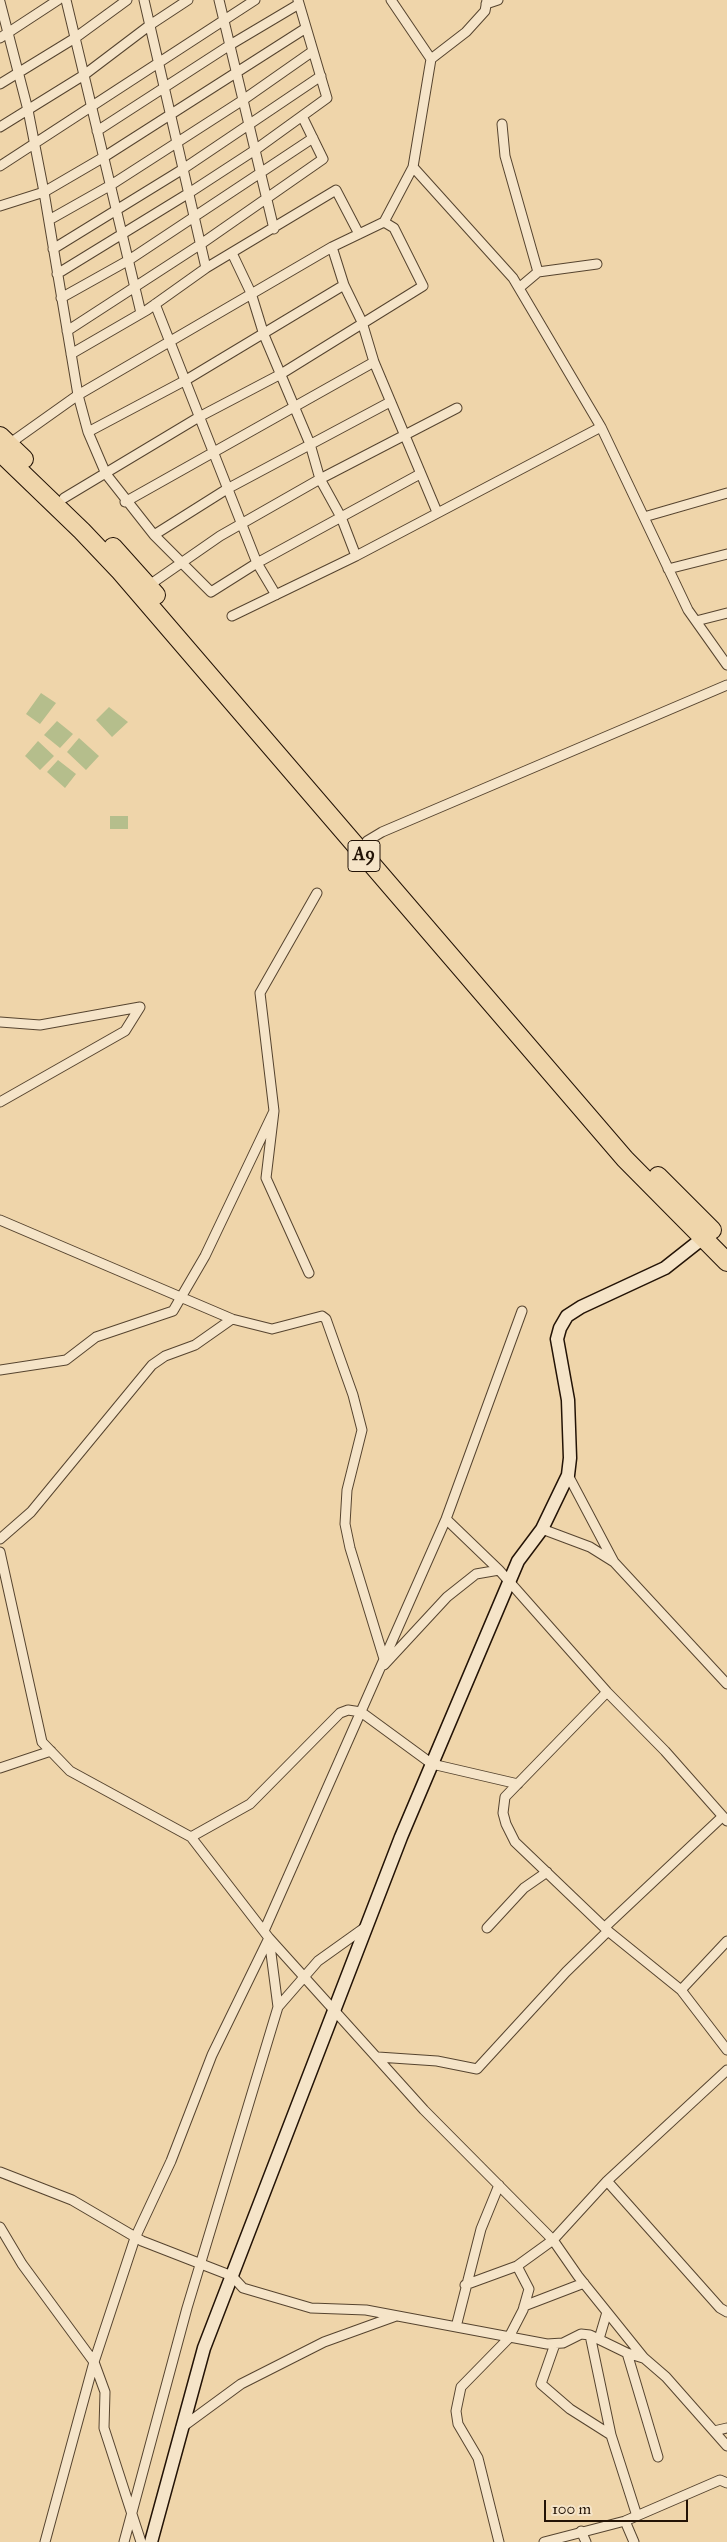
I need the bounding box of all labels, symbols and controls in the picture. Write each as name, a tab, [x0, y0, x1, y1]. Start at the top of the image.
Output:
road number: A9	[348, 840, 380, 871]
scale bar	[547, 2490, 691, 2522]
text: 100 m	[552, 2500, 591, 2518]

